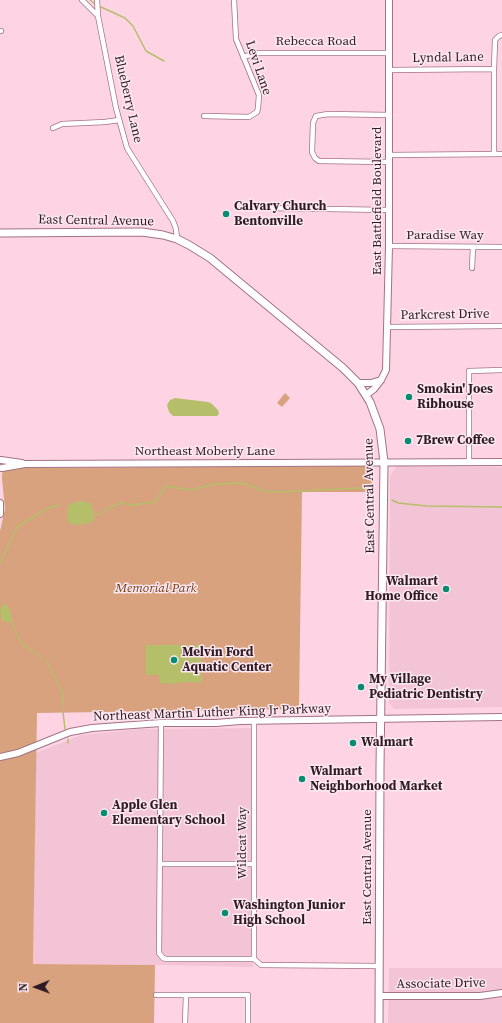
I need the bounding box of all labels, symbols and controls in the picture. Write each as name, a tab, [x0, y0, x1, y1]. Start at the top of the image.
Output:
street label: Rebecca Road	[276, 34, 356, 50]
street label: Levi Lane	[241, 39, 275, 97]
street label: Lyndal Lane	[412, 50, 484, 66]
street label: Blueberry Lane	[110, 54, 146, 144]
street label: East Battlefield Boulevard	[370, 127, 386, 275]
place label: Calvary Church Bentonville	[234, 199, 327, 230]
marker: Calvary Church Bentonville	[221, 209, 231, 219]
street label: East Central Avenue	[38, 212, 154, 230]
street label: Paradise Way	[406, 228, 484, 244]
street label: Parkcrest Drive	[400, 306, 490, 324]
place label: Smokin' Joes Ribhouse	[417, 382, 493, 413]
marker: Smokin' Joes Ribhouse	[404, 392, 414, 402]
place label: 7Brew Coffee	[416, 433, 495, 449]
marker: 7Brew Coffee	[403, 436, 413, 446]
street label: East Central Avenue	[361, 438, 379, 554]
street label: Northeast Moberly Lane	[135, 444, 275, 460]
place label: Walmart Home Office	[365, 574, 438, 605]
park label: Memorial Park	[115, 581, 197, 597]
marker: Walmart Home Office	[441, 584, 451, 594]
place label: Melvin Ford Aquatic Center	[182, 645, 271, 676]
marker: Melvin Ford Aquatic Center	[169, 655, 179, 665]
place label: My Village Pediatric Dentistry	[369, 672, 483, 703]
marker: My Village Pediatric Dentistry	[356, 682, 366, 692]
street label: Northeast Martin Luther King Jr Parkway	[93, 701, 331, 725]
place label: Walmart	[361, 735, 413, 751]
marker: Walmart	[348, 738, 358, 748]
place label: Walmart Neighborhood Market	[310, 764, 442, 795]
marker: Walmart Neighborhood Market	[297, 774, 307, 784]
place label: Apple Glen Elementary School	[112, 798, 225, 829]
street label: Wildcat Way	[235, 807, 251, 879]
marker: Apple Glen Elementary School	[99, 808, 109, 818]
street label: East Central Avenue	[360, 809, 376, 925]
place label: Washington Junior High School	[233, 898, 345, 929]
marker: Washington Junior High School	[220, 908, 230, 918]
north arrow	[16, 967, 56, 1007]
street label: Associate Drive	[396, 975, 486, 993]
text: N	[16, 983, 31, 991]

